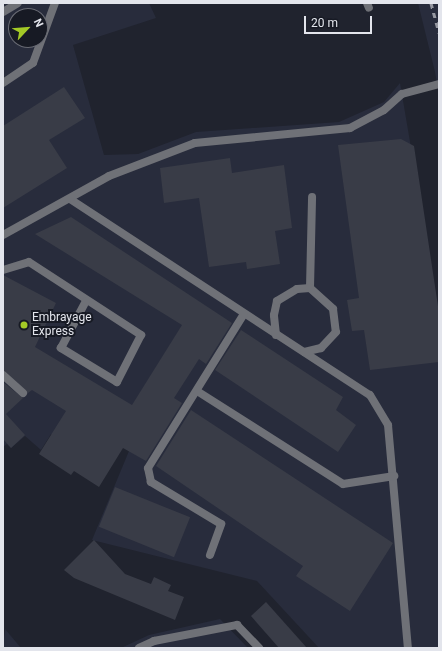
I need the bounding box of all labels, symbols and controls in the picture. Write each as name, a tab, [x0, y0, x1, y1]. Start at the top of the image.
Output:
north arrow	[8, 8, 48, 48]
scale bar	[306, 8, 374, 34]
text: 20 m	[311, 16, 338, 30]
text: N	[31, 17, 46, 29]
place label: Embrayage Express	[32, 311, 92, 339]
marker: Embrayage Express	[19, 320, 29, 330]

